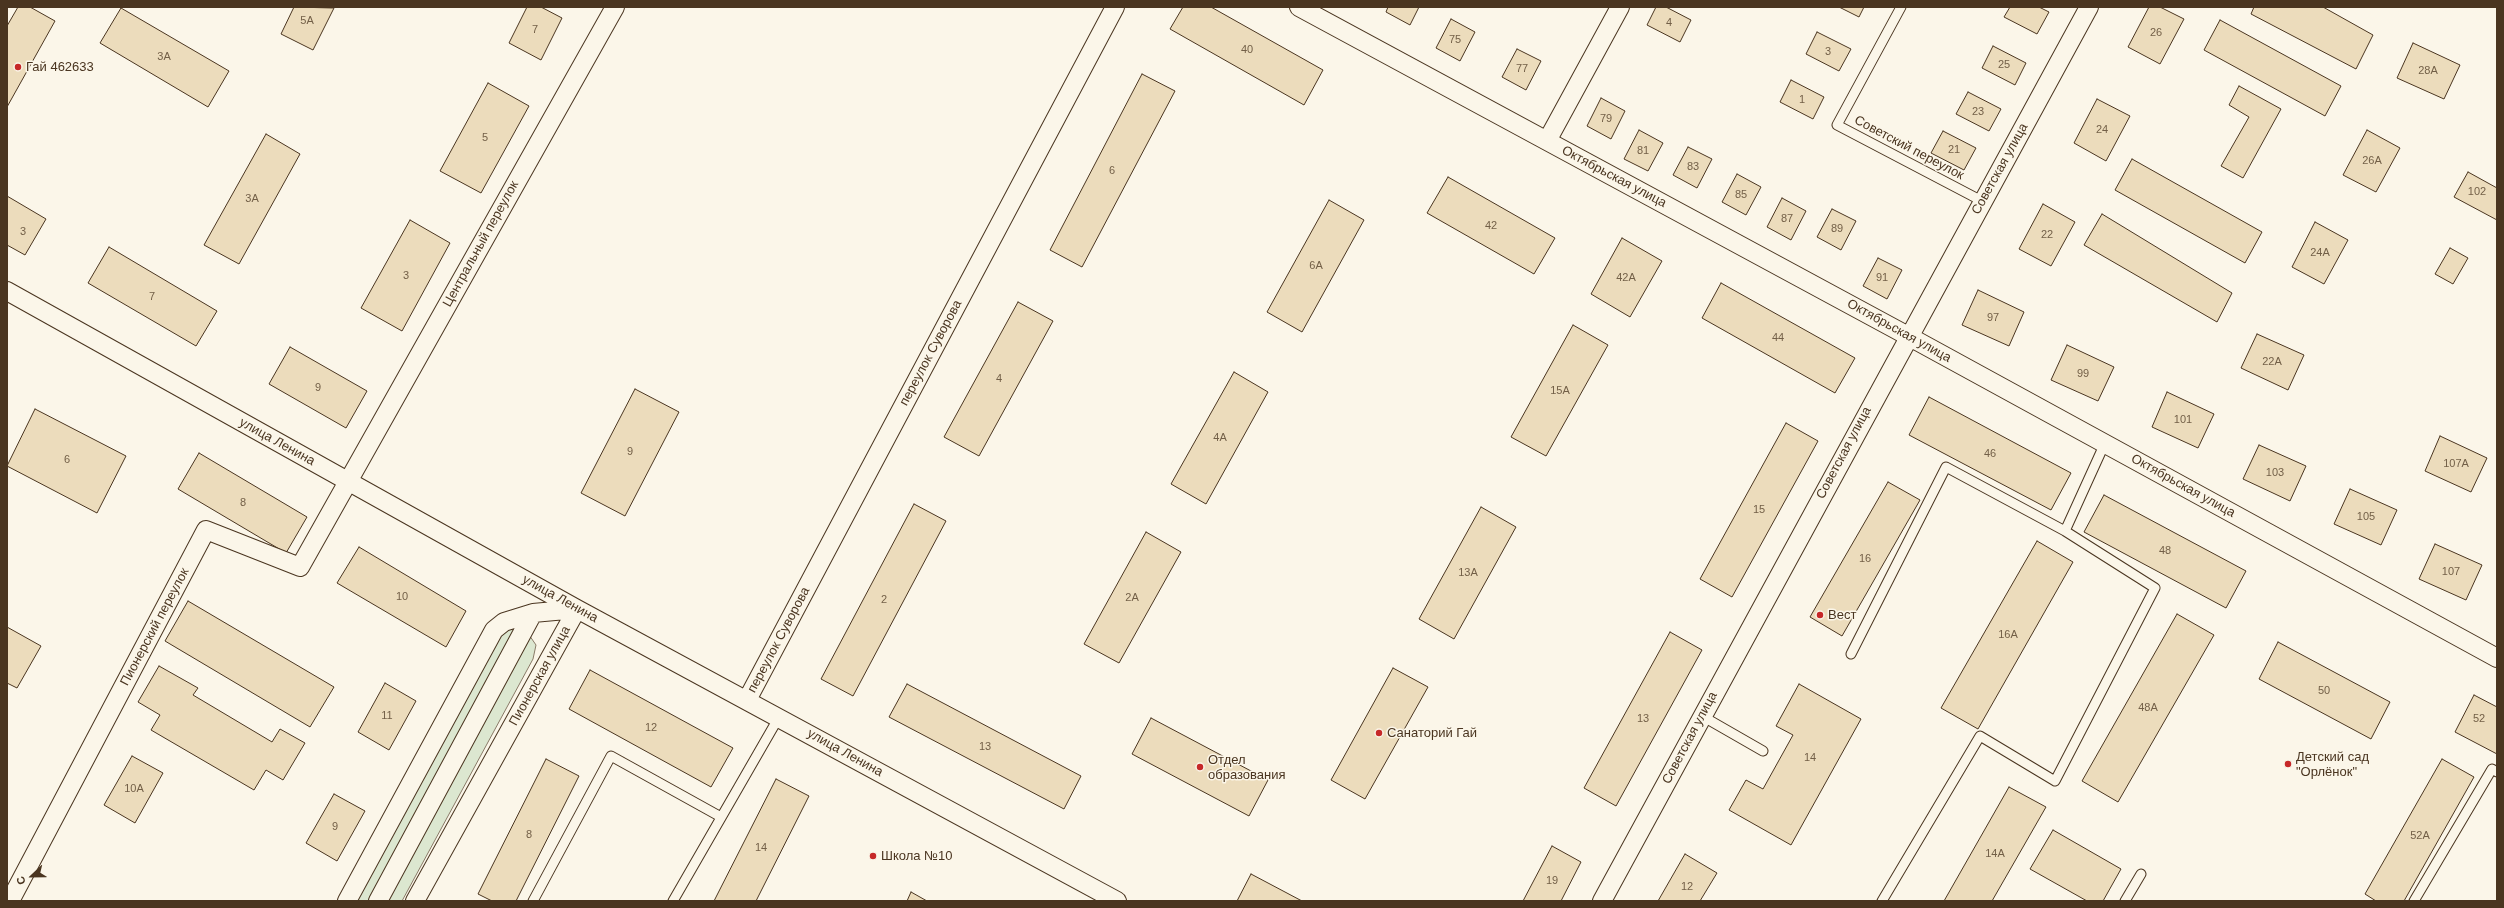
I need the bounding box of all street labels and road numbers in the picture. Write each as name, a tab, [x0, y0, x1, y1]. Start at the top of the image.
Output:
street label: Советский переулок	[1852, 113, 1966, 183]
street label: Советская улица	[1968, 121, 2032, 217]
street label: Октябрьская улица	[1559, 143, 1669, 211]
street label: Центральный переулок	[440, 178, 522, 310]
street label: Октябрьская улица	[1844, 296, 1954, 366]
street label: переулок Суворова	[897, 298, 965, 408]
street label: Советская улица	[1813, 404, 1875, 502]
street label: улица Ленина	[237, 415, 317, 469]
street label: Октябрьская улица	[2128, 451, 2238, 521]
street label: Пионерский переулок	[117, 565, 193, 689]
street label: улица Ленина	[520, 572, 600, 626]
street label: переулок Суворова	[745, 585, 813, 695]
street label: Пионерская улица	[506, 623, 574, 729]
street label: Советская улица	[1659, 689, 1721, 787]
street label: улица Ленина	[805, 726, 885, 780]

